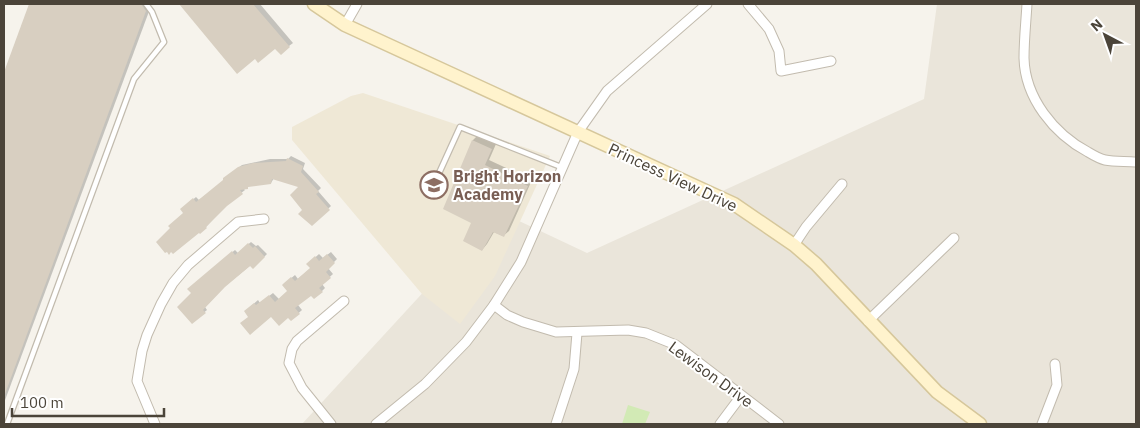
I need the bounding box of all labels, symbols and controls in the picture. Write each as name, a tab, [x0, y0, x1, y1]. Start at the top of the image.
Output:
north arrow	[1080, 10, 1130, 60]
text: N	[1087, 15, 1106, 35]
street label: Princess View Drive	[605, 138, 741, 216]
place label: Bright Horizon Academy	[453, 166, 561, 204]
school or university icon: Bright Horizon Academy	[419, 170, 449, 200]
street label: Lewison Drive	[665, 337, 757, 411]
scale bar	[12, 386, 165, 418]
text: 100 m	[20, 393, 64, 412]

